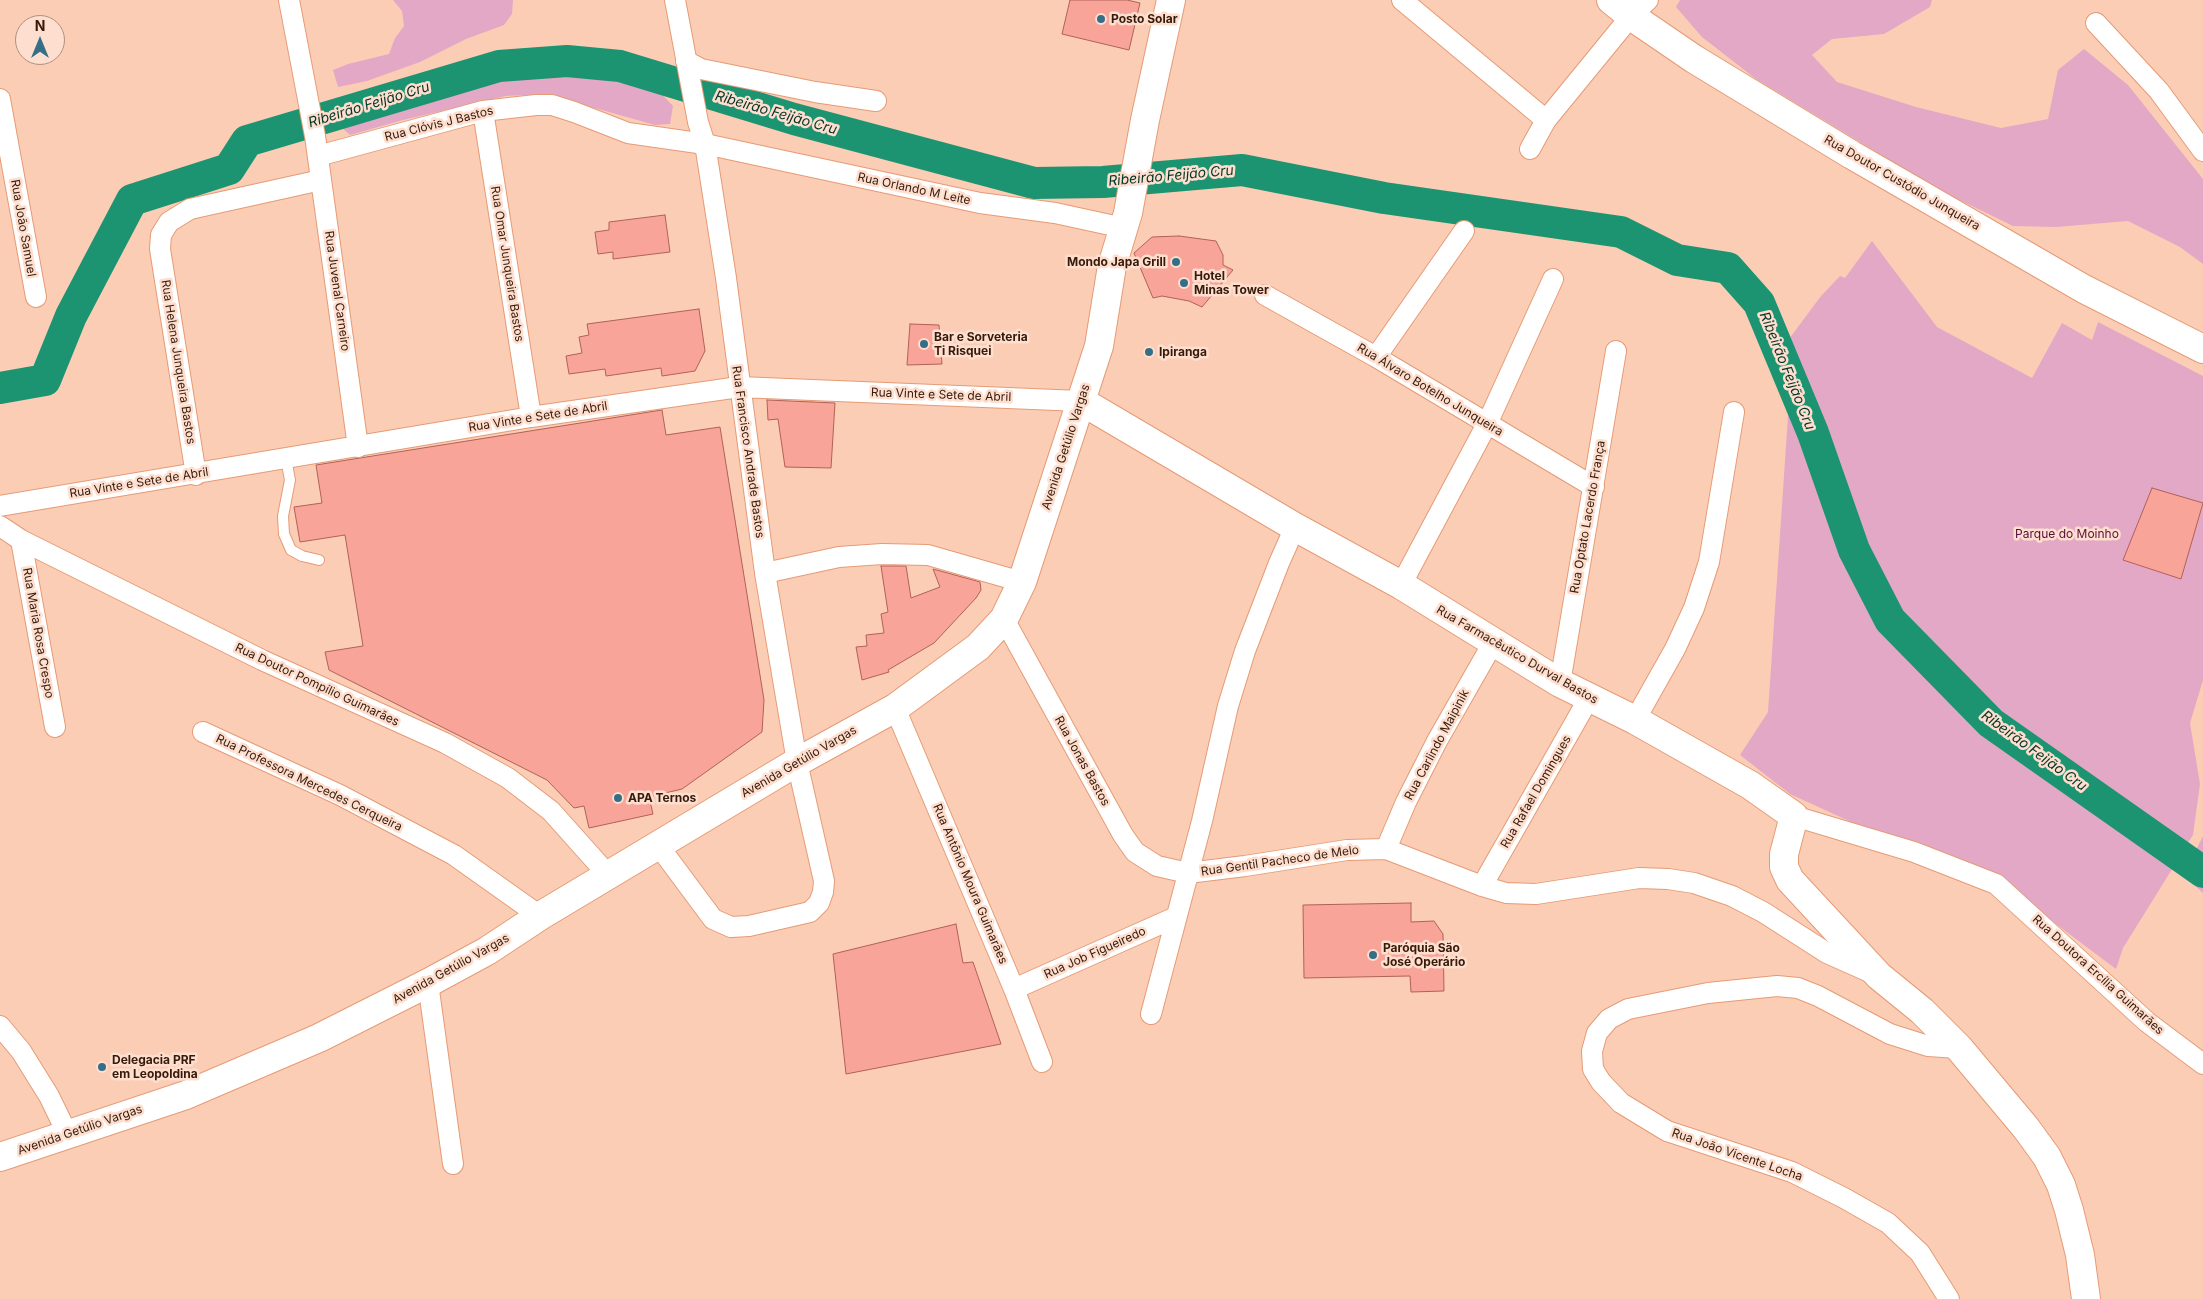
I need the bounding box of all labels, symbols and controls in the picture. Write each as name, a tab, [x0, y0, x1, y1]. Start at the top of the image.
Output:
place label: Posto Solar	[1111, 12, 1178, 26]
marker: Posto Solar	[1095, 13, 1107, 25]
north arrow	[15, 15, 65, 65]
text: N	[35, 17, 45, 34]
water label: Ribeirão Feijão Cru	[306, 79, 432, 131]
water label: Ribeirão Feijão Cru	[713, 88, 839, 138]
street label: Rua Clóvis J Bastos	[383, 104, 495, 144]
street label: Rua Doutor Custódio Junqueira	[1822, 132, 1982, 234]
water label: Ribeirão Feijão Cru	[1108, 162, 1234, 190]
street label: Rua Orlando M Leite	[856, 170, 972, 208]
street label: Rua João Samuel	[7, 178, 39, 278]
street label: Rua Omar Junqueira Bastos	[488, 185, 526, 343]
street label: Rua Juvenal Carneiro	[321, 230, 353, 352]
place label: Mondo Japa Grill	[1067, 255, 1166, 269]
marker: Mondo Japa Grill	[1170, 256, 1182, 268]
place label: Hotel Minas Tower	[1194, 269, 1269, 297]
marker: Hotel Minas Tower	[1178, 277, 1190, 289]
street label: Rua Helena Junqueira Bastos	[158, 279, 198, 445]
water label: Ribeirão Feijão Cru	[1756, 309, 1818, 433]
place label: Bar e Sorveteria Ti Risquei	[934, 330, 1028, 358]
marker: Bar e Sorveteria Ti Risquei	[918, 338, 930, 350]
street label: Rua Álvaro Botelho Junqueira	[1354, 341, 1506, 439]
place label: Ipiranga	[1159, 345, 1207, 359]
marker: Ipiranga	[1143, 346, 1155, 358]
street label: Rua Francisco Andrade Bastos	[729, 365, 767, 539]
street label: Avenida Getúlio Vargas	[1039, 383, 1093, 511]
street label: Rua Vinte e Sete de Abril	[871, 385, 1011, 405]
street label: Rua Vinte e Sete de Abril	[467, 399, 609, 435]
street label: Rua Optato Lacerdo França	[1567, 439, 1609, 595]
street label: Rua Vinte e Sete de Abril	[68, 465, 210, 501]
park label: Parque do Moinho	[2015, 527, 2119, 541]
street label: Rua Maria Rosa Crespo	[19, 567, 57, 699]
street label: Rua Farmacêutico Durval Bastos	[1434, 603, 1600, 707]
street label: Rua Doutor Pompílio Guimarães	[233, 641, 401, 729]
street label: Rua Carlindo Maipinik	[1402, 687, 1472, 803]
water label: Ribeirão Feijão Cru	[1978, 707, 2090, 795]
street label: Rua Jonas Bastos	[1051, 713, 1113, 809]
street label: Avenida Getúlio Vargas	[739, 723, 859, 801]
street label: Rua Professora Mercedes Cerqueira	[214, 732, 404, 834]
street label: Rua Rafael Domingues	[1498, 733, 1574, 851]
place label: APA Ternos	[628, 791, 696, 805]
marker: APA Ternos	[612, 792, 624, 804]
street label: Rua Antônio Moura Guimarães	[930, 802, 1010, 966]
street label: Rua Gentil Pacheco de Melo	[1200, 843, 1360, 879]
street label: Rua Doutora Ercília Guimarães	[2029, 912, 2167, 1038]
street label: Rua Job Figueiredo	[1042, 924, 1148, 982]
street label: Avenida Getúlio Vargas	[390, 931, 512, 1007]
place label: Paróquia São José Operário	[1383, 941, 1465, 969]
marker: Paróquia São José Operário	[1367, 949, 1379, 961]
place label: Delegacia PRF em Leopoldina	[112, 1053, 198, 1081]
marker: Delegacia PRF em Leopoldina	[96, 1061, 108, 1073]
street label: Avenida Getúlio Vargas	[16, 1102, 144, 1158]
street label: Rua João Vicente Locha	[1670, 1126, 1804, 1184]

